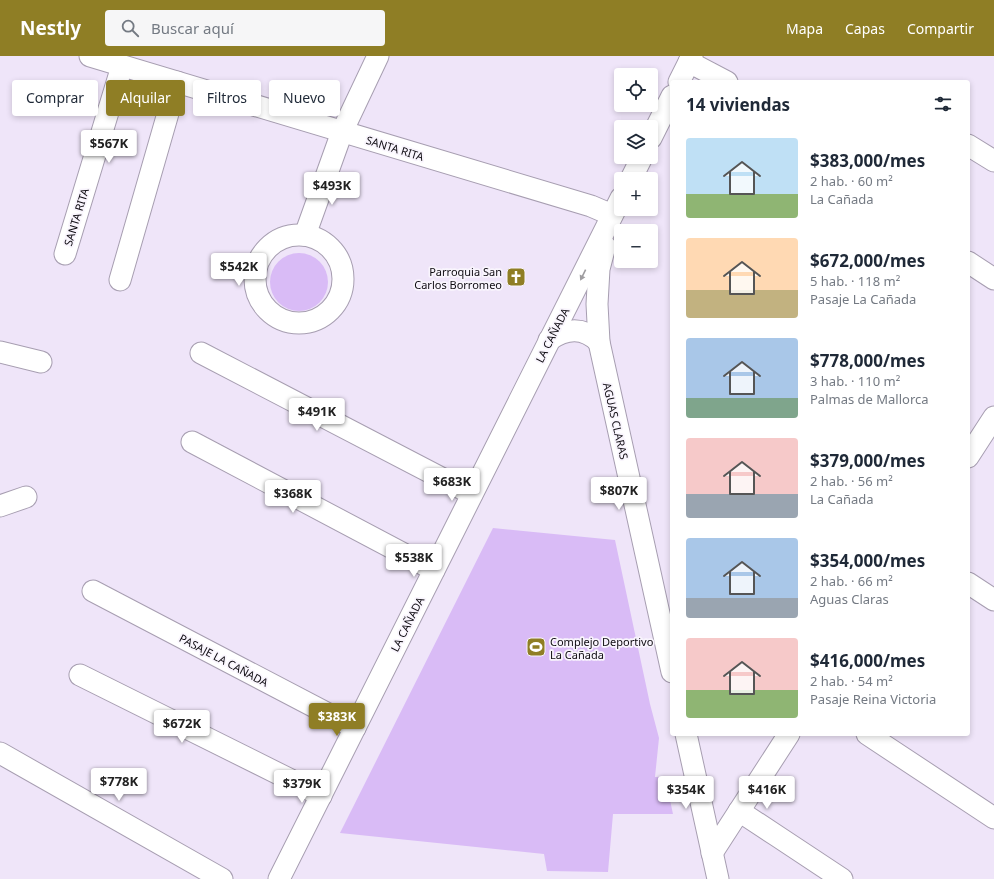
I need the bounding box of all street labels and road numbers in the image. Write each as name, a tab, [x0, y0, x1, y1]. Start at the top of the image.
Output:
street label: SANTA RITA	[364, 132, 427, 164]
street label: SANTA RITA	[60, 185, 92, 248]
street label: LA CAÑADA	[532, 304, 573, 365]
street label: AGUAS CLARAS	[600, 381, 632, 461]
street label: LA CAÑADA	[387, 593, 428, 654]
street label: PASAJE LA CAÑADA	[177, 630, 272, 690]

